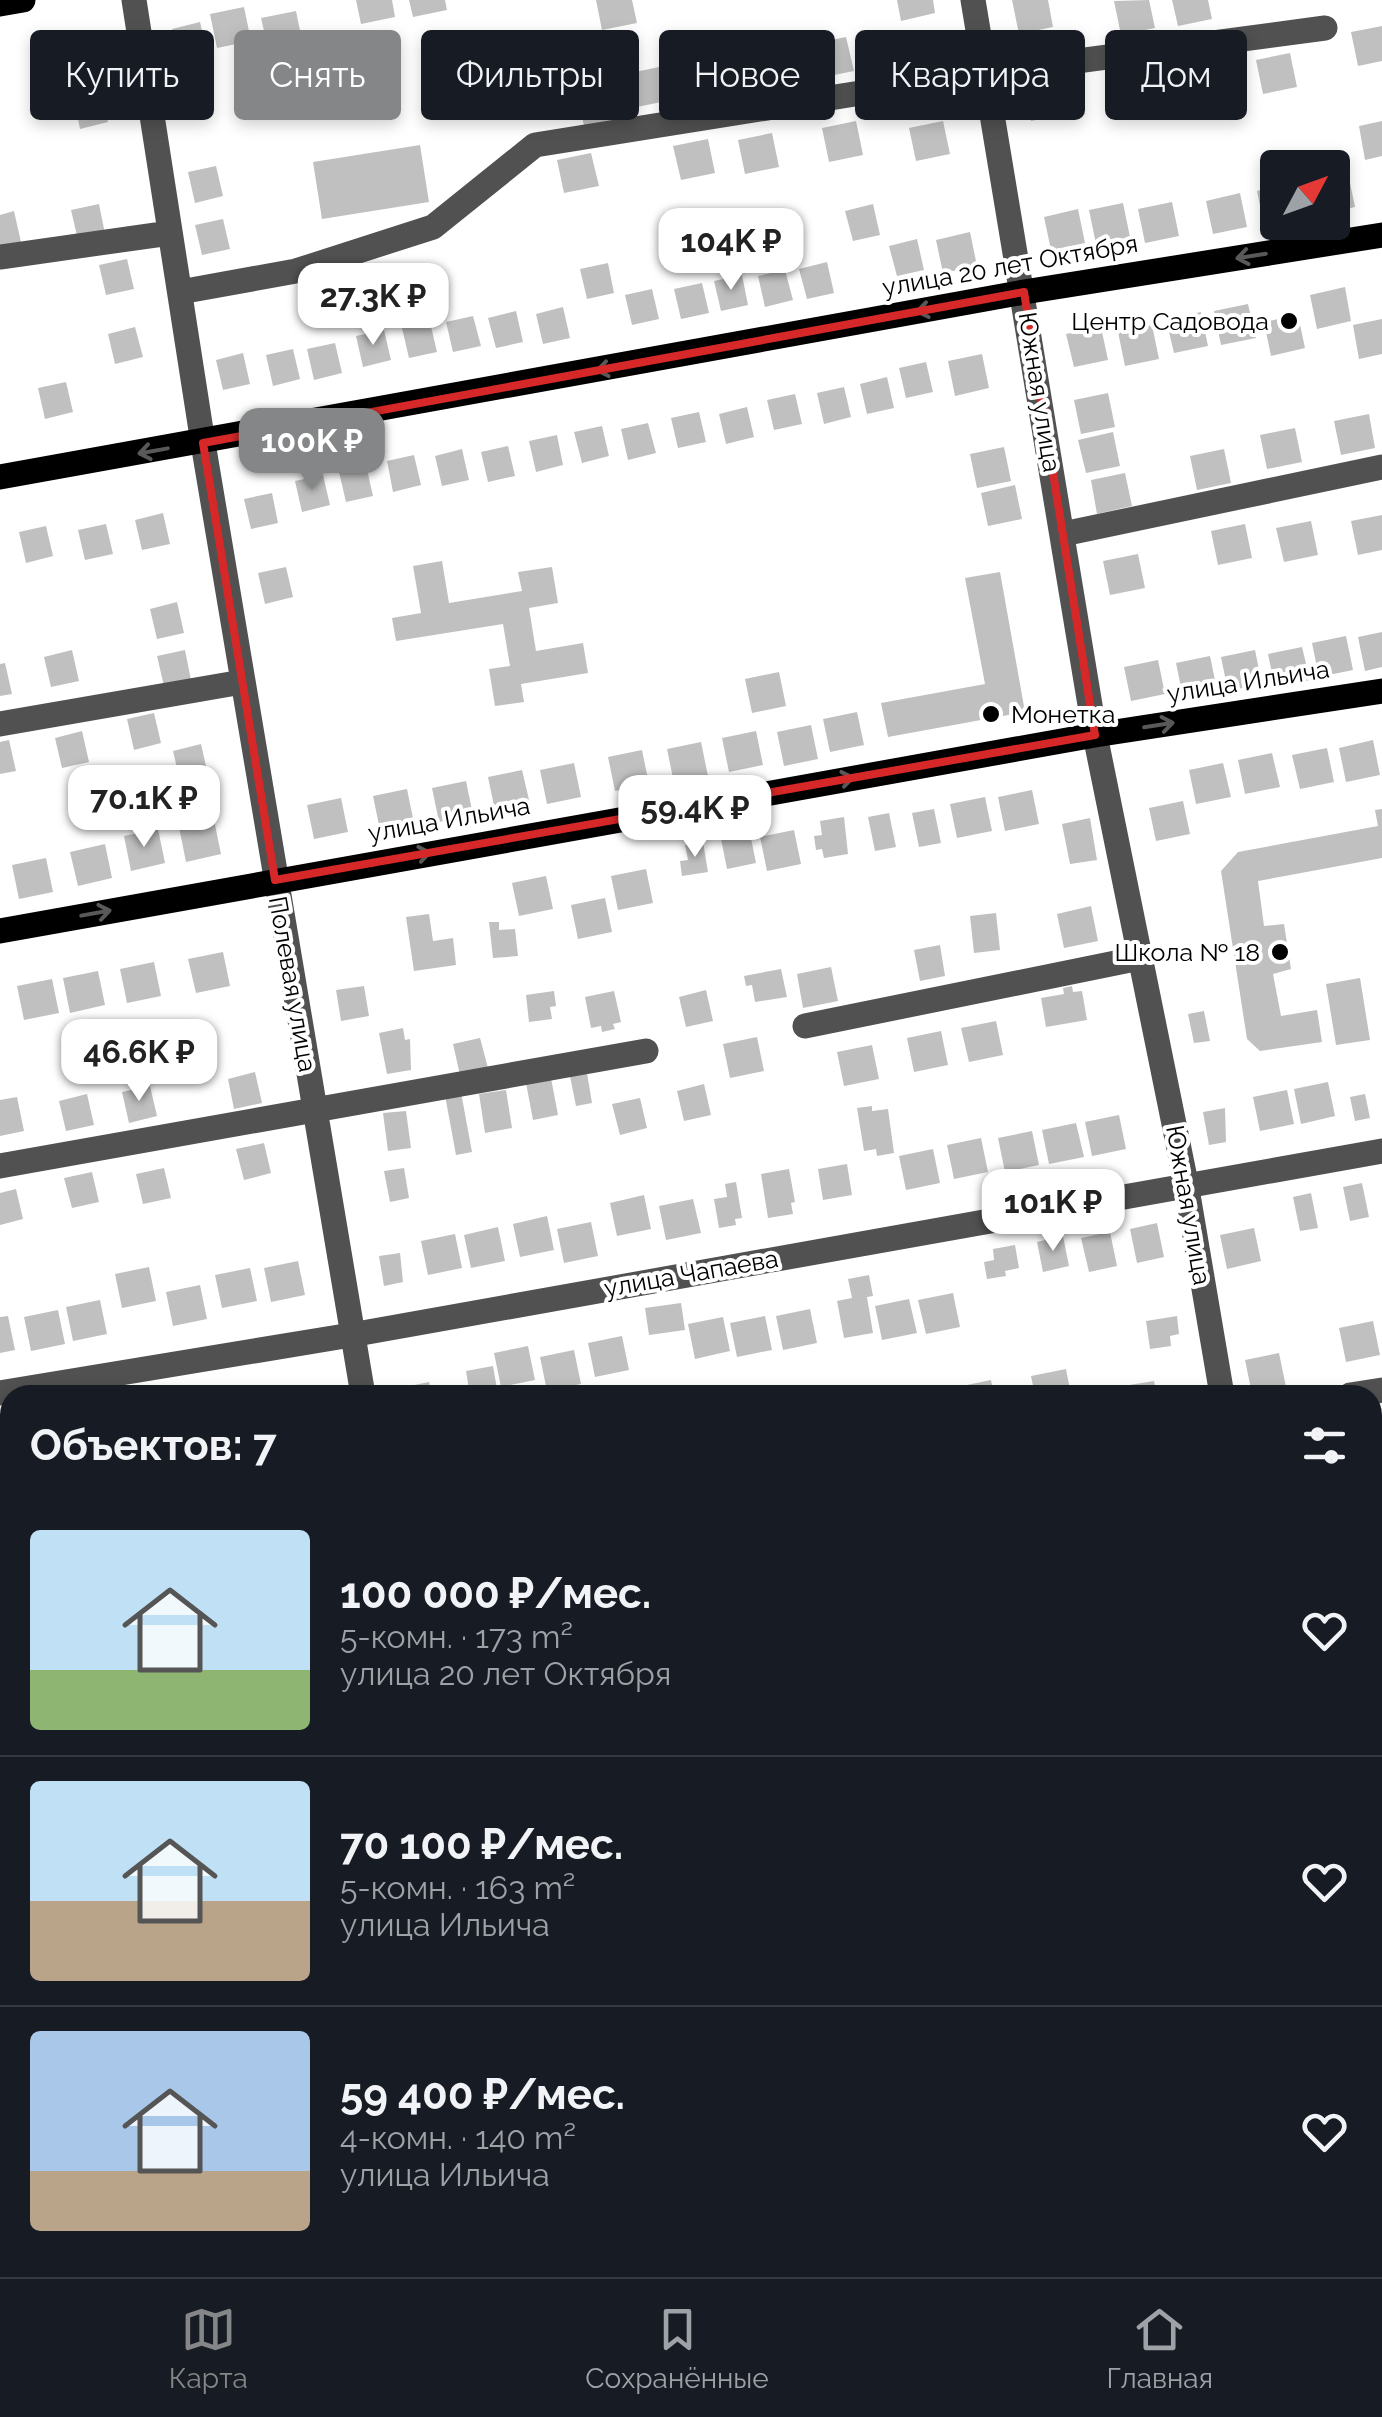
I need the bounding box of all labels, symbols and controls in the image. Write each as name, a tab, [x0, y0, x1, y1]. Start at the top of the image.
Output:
chip: Купить	[30, 30, 214, 120]
chip: Снять	[234, 30, 401, 120]
chip: Фильтры	[421, 30, 639, 120]
chip: Новое	[659, 30, 835, 120]
chip: Квартира	[855, 30, 1085, 120]
chip: Дом	[1105, 30, 1247, 120]
north arrow	[1260, 150, 1350, 240]
map controls	[1260, 150, 1350, 240]
pin: 104K ₽	[650, 208, 812, 293]
text: 104K ₽	[680, 222, 782, 259]
street label: улица 20 лет Октября	[880, 228, 1140, 302]
one-way arrow	[1235, 247, 1268, 266]
pin: 27.3K ₽	[281, 263, 465, 348]
text: 27.3K ₽	[320, 277, 426, 314]
one-way arrow	[915, 300, 947, 319]
place label: Центр Садовода	[1071, 306, 1269, 336]
street label: Южная улица	[1013, 310, 1067, 474]
marker: Центр Садовода	[1278, 310, 1300, 332]
one-way arrow	[595, 359, 628, 378]
pin: 100K ₽	[231, 408, 393, 493]
text: 100K ₽	[261, 422, 363, 459]
one-way arrow	[138, 442, 170, 461]
street label: улица Ильича	[1165, 653, 1331, 709]
place label: Монетка	[1011, 699, 1115, 729]
marker: Монетка	[980, 703, 1002, 725]
one-way arrow	[1143, 716, 1175, 734]
pin: 70.1K ₽	[52, 765, 236, 850]
one-way arrow	[822, 770, 854, 789]
pin: 59.4K ₽	[603, 775, 787, 860]
text: 70.1K ₽	[90, 779, 198, 816]
text: 59.4K ₽	[640, 789, 750, 826]
street label: улица Ильича	[366, 790, 532, 848]
one-way arrow	[399, 845, 431, 864]
street label: Полевая улица	[263, 894, 323, 1074]
one-way arrow	[79, 903, 112, 922]
place label: Школа № 18	[1114, 937, 1260, 967]
marker: Школа № 18	[1269, 941, 1291, 963]
pin: 46.6K ₽	[47, 1019, 231, 1104]
text: 46.6K ₽	[83, 1033, 195, 1070]
street label: Южная улица	[1160, 1123, 1218, 1287]
pin: 101K ₽	[972, 1169, 1134, 1254]
text: 101K ₽	[1004, 1183, 1102, 1220]
street label: улица Чапаева	[602, 1243, 780, 1303]
icon: filters	[1297, 1418, 1352, 1473]
text: Объектов: 7	[30, 1421, 277, 1470]
text: 100 000 ₽/мес.	[340, 1569, 651, 1618]
icon: home	[110, 1570, 230, 1690]
icon: heart	[1297, 1603, 1352, 1658]
text: 5-комн. · 173 m²	[340, 1618, 573, 1655]
text: улица 20 лет Октября	[340, 1655, 671, 1692]
text: 70 100 ₽/мес.	[340, 1820, 623, 1869]
icon: home	[110, 1821, 230, 1941]
icon: heart	[1297, 1854, 1352, 1909]
text: 5-комн. · 163 m²	[340, 1869, 575, 1906]
text: улица Ильича	[340, 1906, 550, 1943]
text: 59 400 ₽/мес.	[340, 2070, 625, 2119]
icon: home	[110, 2071, 230, 2191]
icon: heart	[1297, 2104, 1352, 2159]
text: 4-комн. · 140 m²	[340, 2119, 576, 2156]
text: улица Ильича	[340, 2156, 550, 2193]
tab: Карта	[169, 2302, 248, 2395]
tab: Сохранённые	[585, 2302, 769, 2395]
tab: Главная	[1106, 2302, 1213, 2395]

